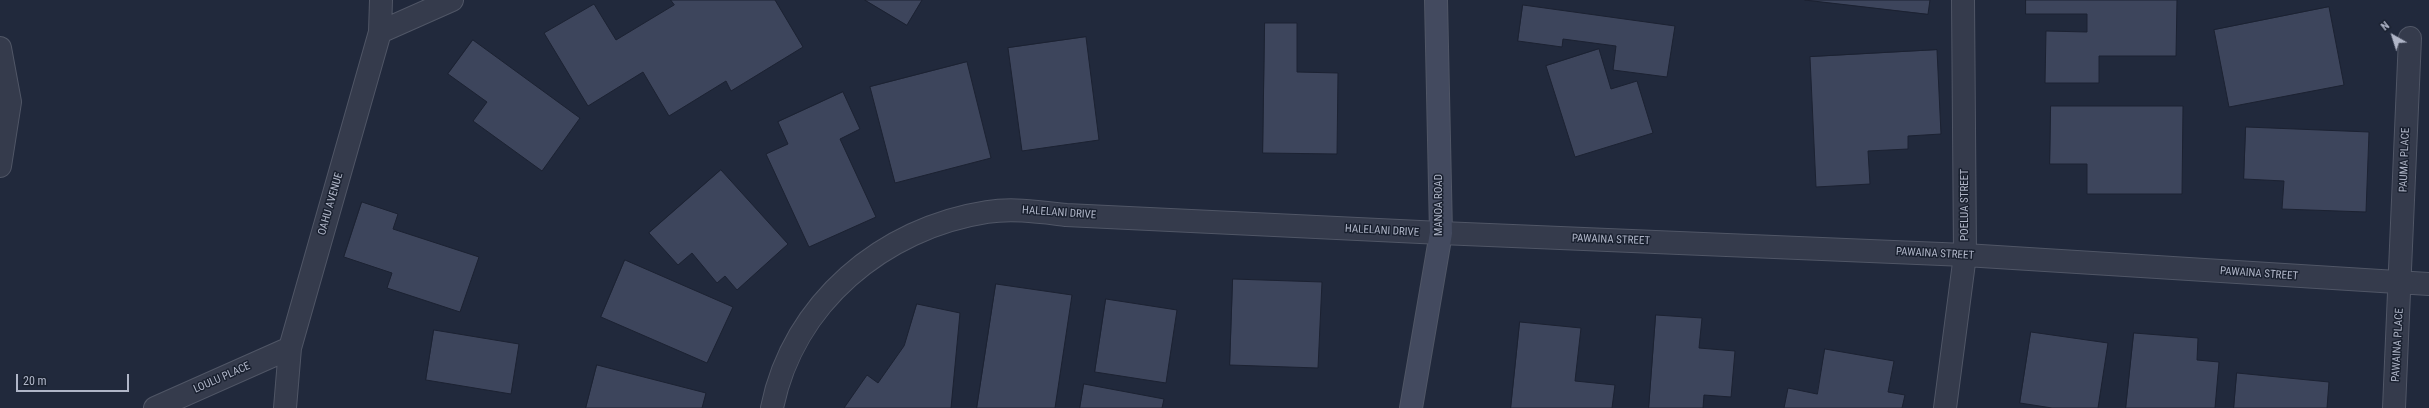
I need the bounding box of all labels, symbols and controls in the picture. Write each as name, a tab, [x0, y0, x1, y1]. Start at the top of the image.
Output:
north arrow	[2373, 16, 2413, 56]
text: N	[2378, 19, 2392, 33]
street label: PAUMA PLACE	[2397, 128, 2413, 192]
street label: POELUA STREET	[1958, 169, 1972, 241]
street label: OAHU AVENUE	[316, 171, 346, 237]
street label: MANOA ROAD	[1432, 174, 1446, 236]
street label: HALELANI DRIVE	[1022, 204, 1096, 222]
street label: HALELANI DRIVE	[1345, 222, 1419, 240]
street label: PAWAINA STREET	[1572, 232, 1650, 248]
street label: PAWAINA STREET	[1896, 245, 1974, 263]
street label: PAWAINA STREET	[2219, 265, 2299, 283]
street label: PAWAINA PLACE	[2389, 308, 2407, 382]
street label: LOULU PLACE	[192, 360, 252, 396]
scale bar	[18, 366, 131, 392]
text: 20 m	[23, 374, 47, 388]

